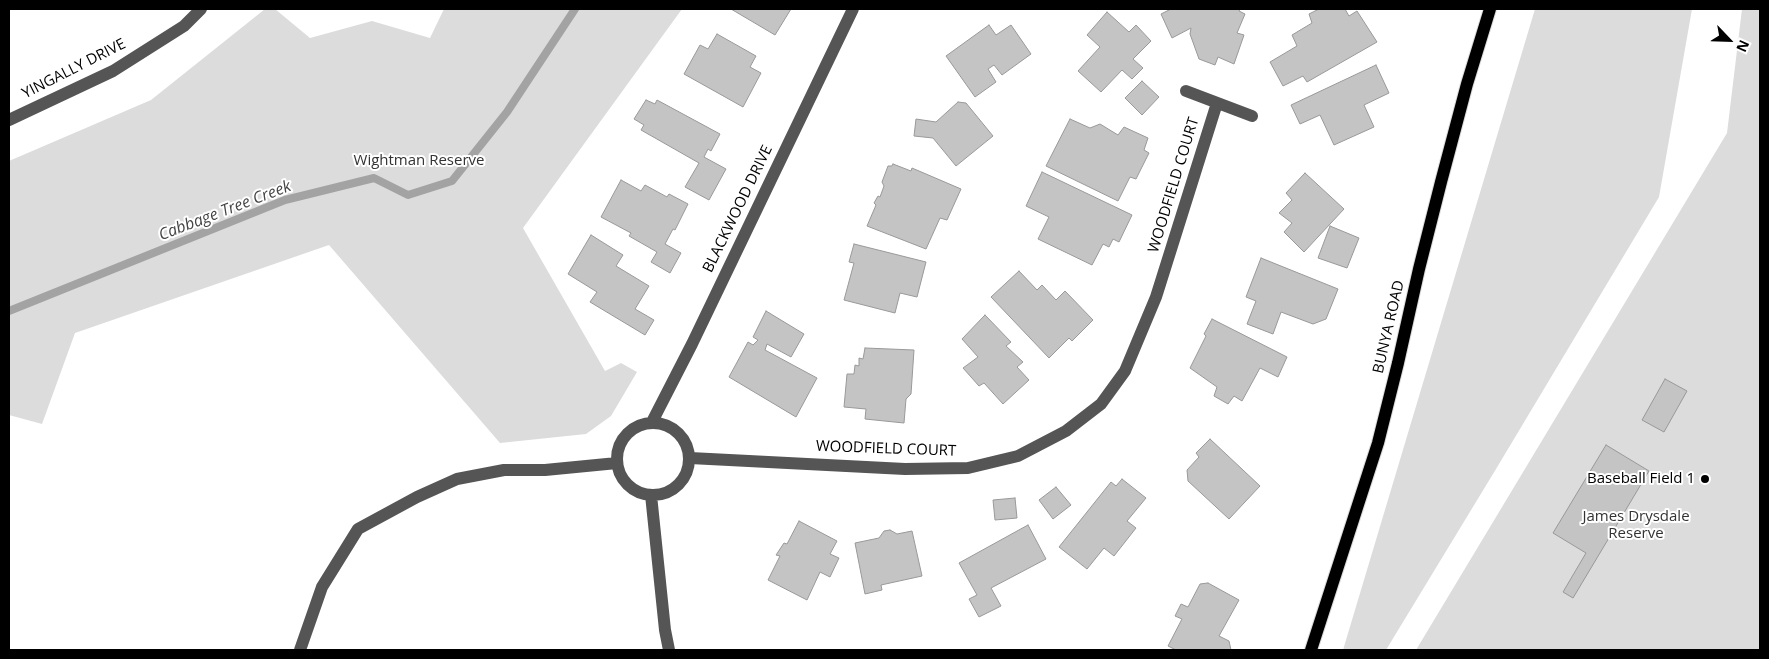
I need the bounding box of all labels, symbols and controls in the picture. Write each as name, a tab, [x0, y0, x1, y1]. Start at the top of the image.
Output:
north arrow	[1704, 15, 1754, 65]
street label: YINGALLY DRIVE	[19, 35, 129, 103]
text: N	[1732, 37, 1754, 55]
street label: WOODFIELD COURT	[1145, 115, 1203, 255]
street label: BLACKWOOD DRIVE	[699, 142, 777, 276]
park label: Wightman Reserve	[354, 152, 484, 170]
water label: Cabbage Tree Creek	[156, 177, 294, 245]
street label: BUNYA ROAD	[1370, 279, 1408, 375]
street label: WOODFIELD COURT	[815, 438, 957, 460]
place label: Baseball Field 1	[1587, 470, 1695, 488]
marker: Baseball Field 1	[1699, 473, 1711, 485]
park label: James Drysdale Reserve	[1582, 508, 1690, 543]

